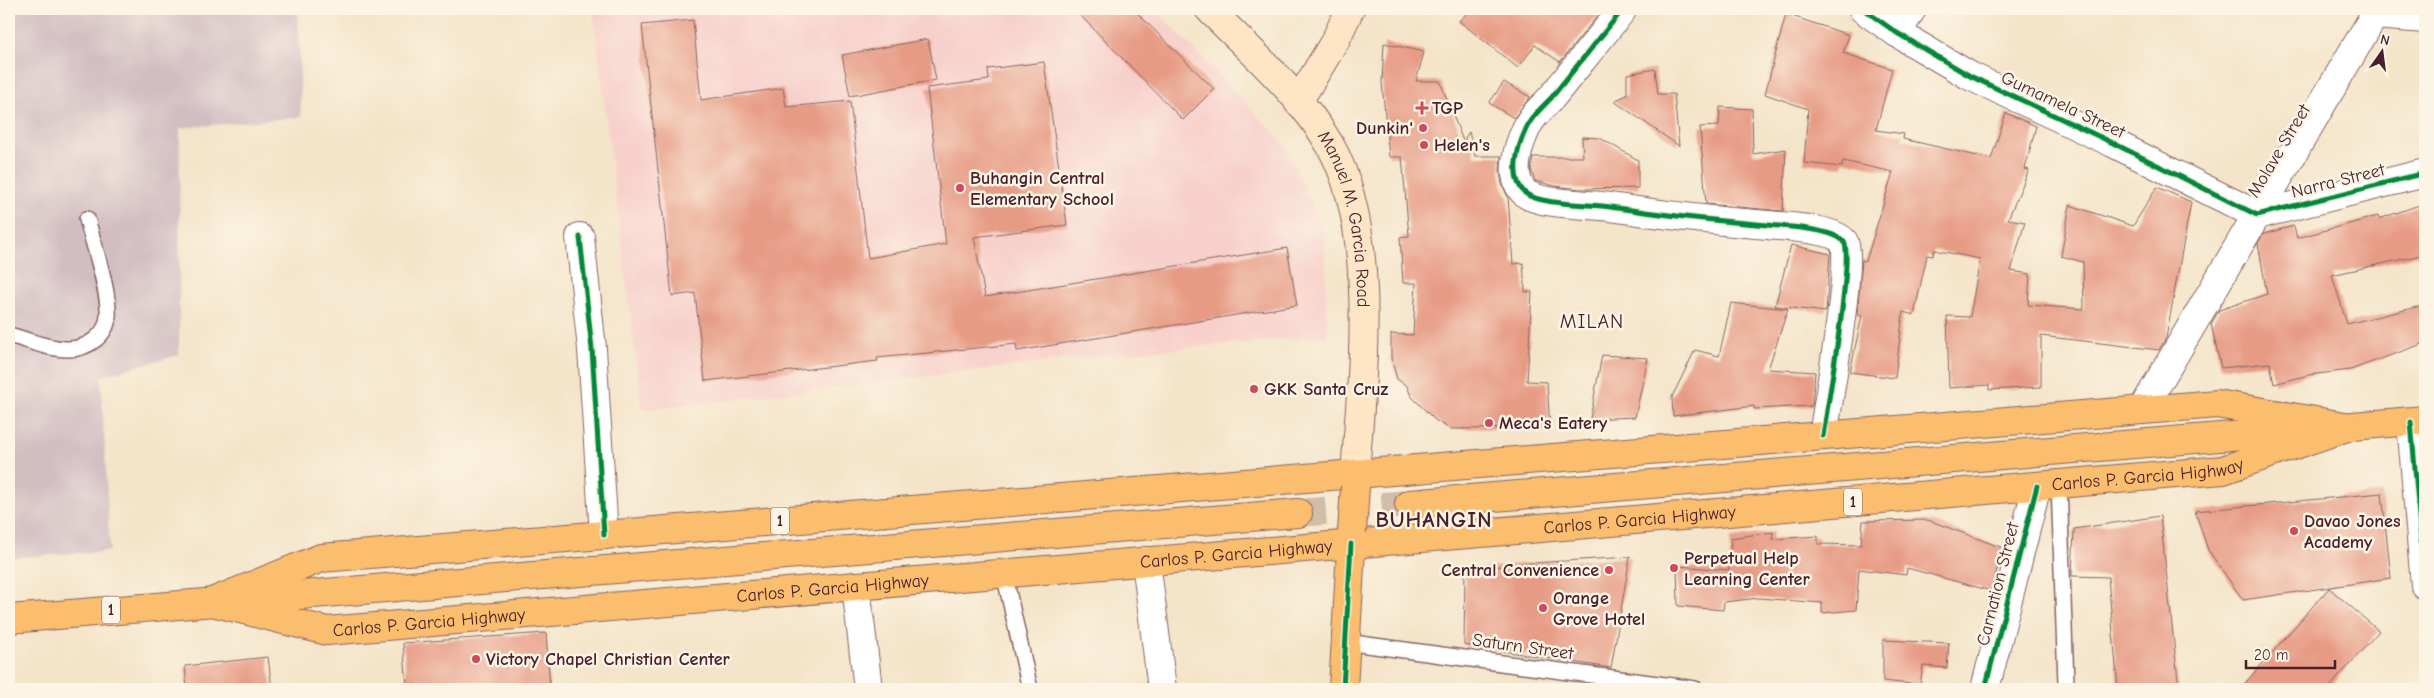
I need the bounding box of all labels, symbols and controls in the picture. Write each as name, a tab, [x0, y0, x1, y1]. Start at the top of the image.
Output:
north arrow	[2356, 28, 2406, 78]
text: N	[2379, 31, 2392, 49]
street label: Gumamela Street	[1998, 67, 2129, 143]
place label: TGP	[1432, 98, 1463, 119]
street label: Molave Street	[2243, 100, 2316, 201]
marker: TGP	[1416, 102, 1428, 114]
place label: Dunkin'	[1356, 118, 1413, 139]
marker: Dunkin'	[1417, 122, 1429, 134]
street label: Manuel M. Garcia Road	[1313, 127, 1374, 308]
place label: Helen's	[1434, 135, 1490, 156]
marker: Helen's	[1418, 139, 1430, 151]
street label: Narra Street	[2289, 159, 2388, 203]
place label: Buhangin Central Elementary School	[970, 168, 1114, 210]
marker: Buhangin Central Elementary School	[954, 182, 966, 194]
district label: MILAN	[1560, 310, 1624, 333]
place label: GKK Santa Cruz	[1264, 379, 1389, 400]
marker: GKK Santa Cruz	[1248, 383, 1260, 395]
place label: Meca's Eatery	[1499, 413, 1608, 434]
marker: Meca's Eatery	[1483, 417, 1495, 429]
street label: Carlos P. Garcia Highway	[2051, 453, 2247, 495]
road number: 1	[1844, 488, 1862, 516]
street label: Carlos P. Garcia Highway	[1543, 501, 1738, 538]
district label: BUHANGIN	[1375, 507, 1493, 533]
road number: 1	[771, 508, 789, 534]
place label: Davao Jones Academy	[2304, 511, 2401, 553]
street label: Carnation Street	[1973, 519, 2024, 648]
marker: Davao Jones Academy	[2288, 525, 2300, 537]
street label: Carlos P. Garcia Highway	[1139, 535, 1334, 572]
place label: Perpetual Help Learning Center	[1684, 548, 1810, 590]
place label: Central Convenience	[1441, 560, 1599, 581]
marker: Perpetual Help Learning Center	[1668, 562, 1680, 574]
marker: Central Convenience	[1603, 564, 1615, 576]
street label: Carlos P. Garcia Highway	[735, 569, 931, 607]
place label: Orange Grove Hotel	[1553, 588, 1645, 630]
road number: 1	[102, 596, 120, 624]
marker: Orange Grove Hotel	[1537, 602, 1549, 614]
street label: Carlos P. Garcia Highway	[332, 604, 527, 641]
street label: Saturn Street	[1471, 630, 1576, 665]
scale bar	[2246, 638, 2335, 670]
text: 20 m	[2254, 646, 2288, 664]
place label: Victory Chapel Christian Center	[486, 649, 730, 670]
marker: Victory Chapel Christian Center	[470, 653, 482, 665]

